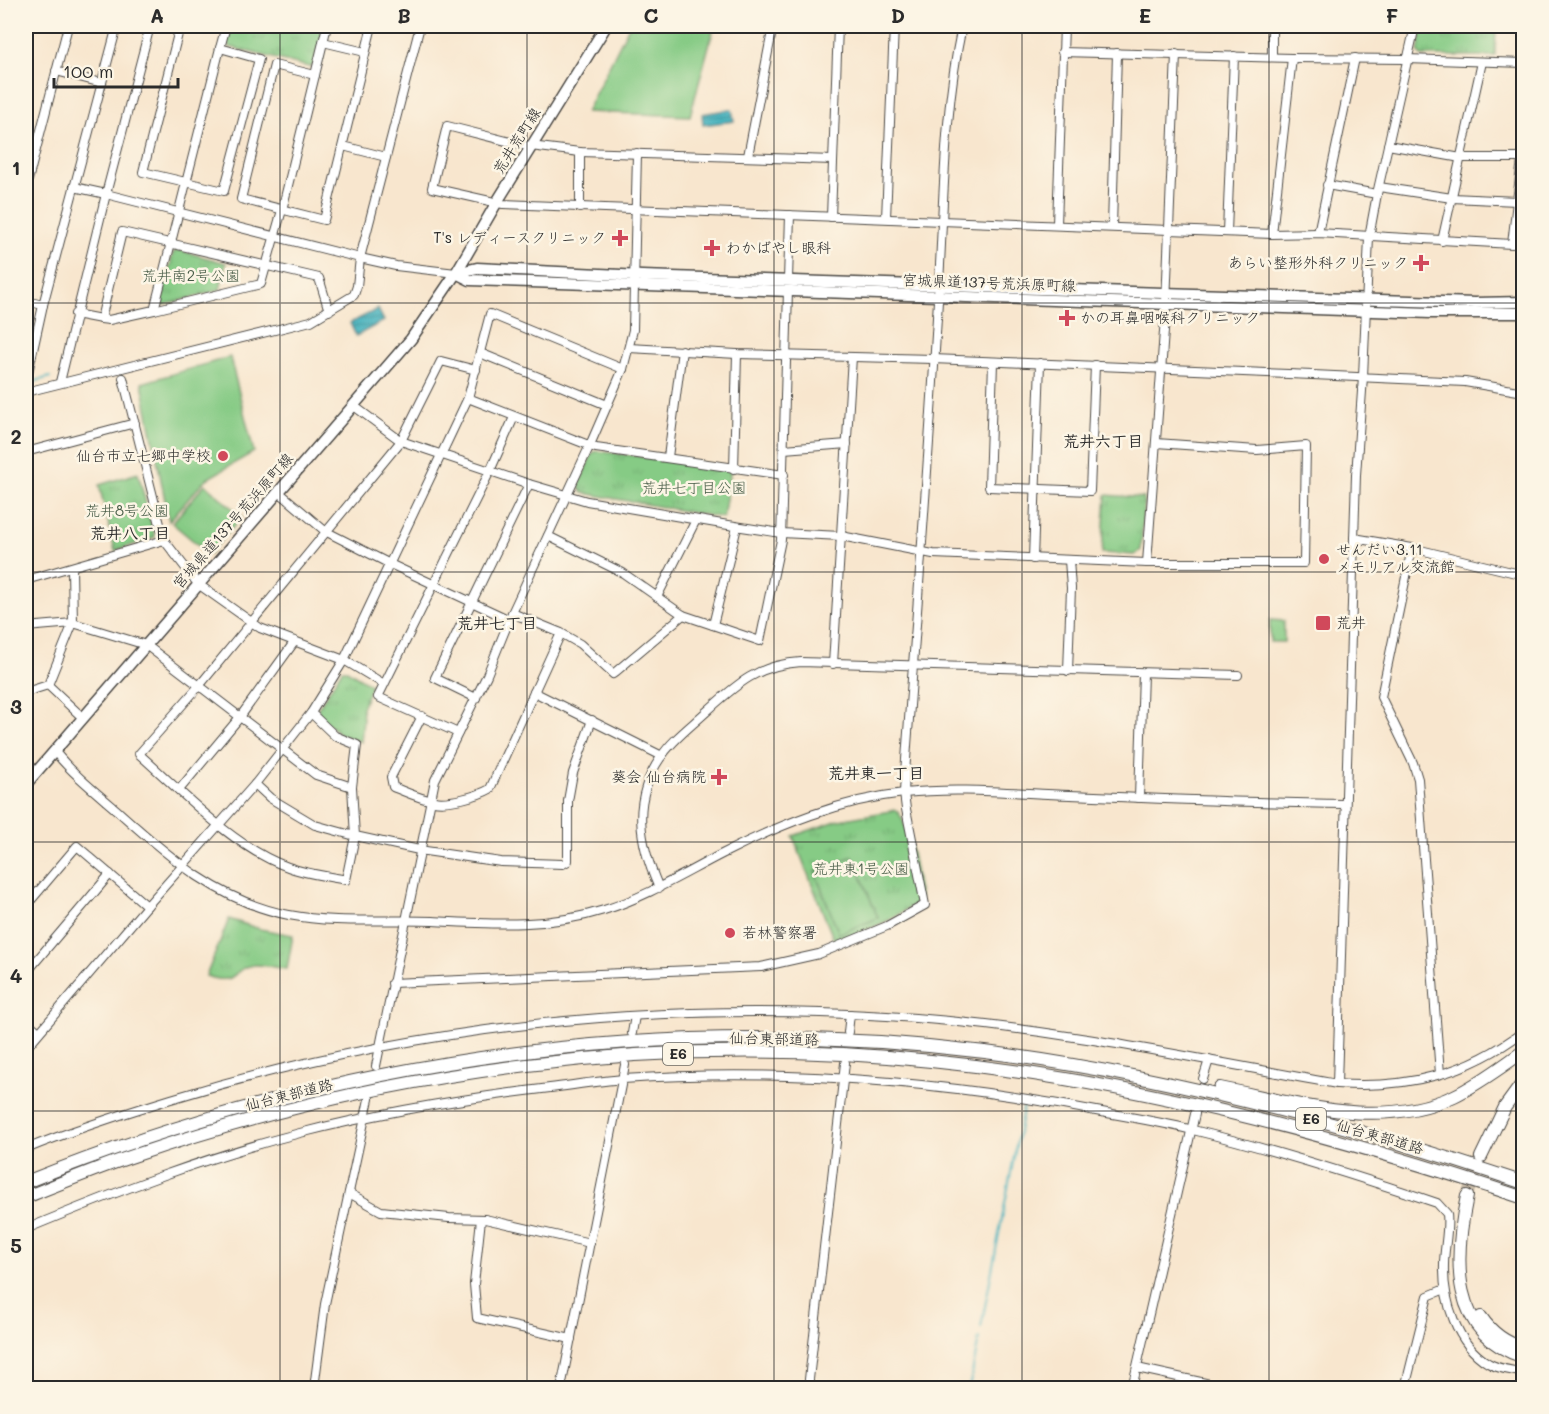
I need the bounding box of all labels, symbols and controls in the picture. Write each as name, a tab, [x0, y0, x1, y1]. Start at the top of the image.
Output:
text: A	[150, 2, 164, 28]
text: B	[397, 2, 411, 28]
text: C	[644, 2, 659, 28]
text: D	[891, 2, 905, 28]
text: E	[1139, 2, 1151, 28]
text: F	[1386, 2, 1399, 28]
scale bar	[54, 51, 178, 89]
text: 100 m	[63, 59, 113, 83]
street label: 荒井荒町線	[488, 103, 545, 178]
text: 1	[12, 154, 20, 180]
place label: T's レディースクリニック	[433, 227, 606, 247]
marker: T's レディースクリニック	[611, 229, 629, 247]
place label: わかばやし眼科	[726, 237, 831, 257]
marker: わかばやし眼科	[703, 239, 721, 257]
place label: あらい整形外科クリニック	[1228, 252, 1408, 272]
marker: あらい整形外科クリニック	[1412, 254, 1430, 272]
park label: 荒井南2号公園	[142, 265, 240, 285]
street label: 宮城県道137号荒浜原町線	[902, 269, 1076, 295]
place label: かの耳鼻咽喉科クリニック	[1080, 307, 1260, 327]
marker: かの耳鼻咽喉科クリニック	[1058, 309, 1076, 327]
text: 2	[10, 423, 22, 449]
district label: 荒井六丁目	[1063, 430, 1143, 451]
place label: 仙台市立七郷中学校	[76, 445, 211, 465]
street label: 宮城県道137号荒浜原町線	[168, 448, 297, 593]
marker: 仙台市立七郷中学校	[216, 449, 230, 463]
park label: 荒井七丁目公園	[641, 477, 747, 497]
park label: 荒井8号公園	[85, 500, 169, 520]
district label: 荒井八丁目	[90, 522, 170, 543]
place label: せんだい3.11 メモリアル交流館	[1336, 539, 1455, 576]
marker: せんだい3.11 メモリアル交流館	[1317, 552, 1331, 566]
district label: 荒井七丁目	[457, 612, 537, 633]
place label: 荒井	[1336, 612, 1366, 632]
marker: 荒井	[1314, 614, 1332, 632]
text: 3	[10, 693, 22, 719]
district label: 荒井東一丁目	[828, 762, 924, 783]
place label: 葵会 仙台病院	[611, 766, 706, 786]
marker: 葵会 仙台病院	[710, 768, 728, 786]
park label: 荒井東1号公園	[813, 858, 909, 878]
place label: 若林警察署	[742, 922, 817, 942]
marker: 若林警察署	[723, 926, 737, 940]
text: 4	[10, 962, 23, 988]
street label: 仙台東部道路	[729, 1027, 819, 1049]
road number: E6	[663, 1043, 693, 1065]
street label: 仙台東部道路	[243, 1073, 335, 1115]
road number: E6	[1296, 1108, 1326, 1130]
street label: 仙台東部道路	[1334, 1114, 1426, 1158]
text: 5	[10, 1232, 22, 1258]

